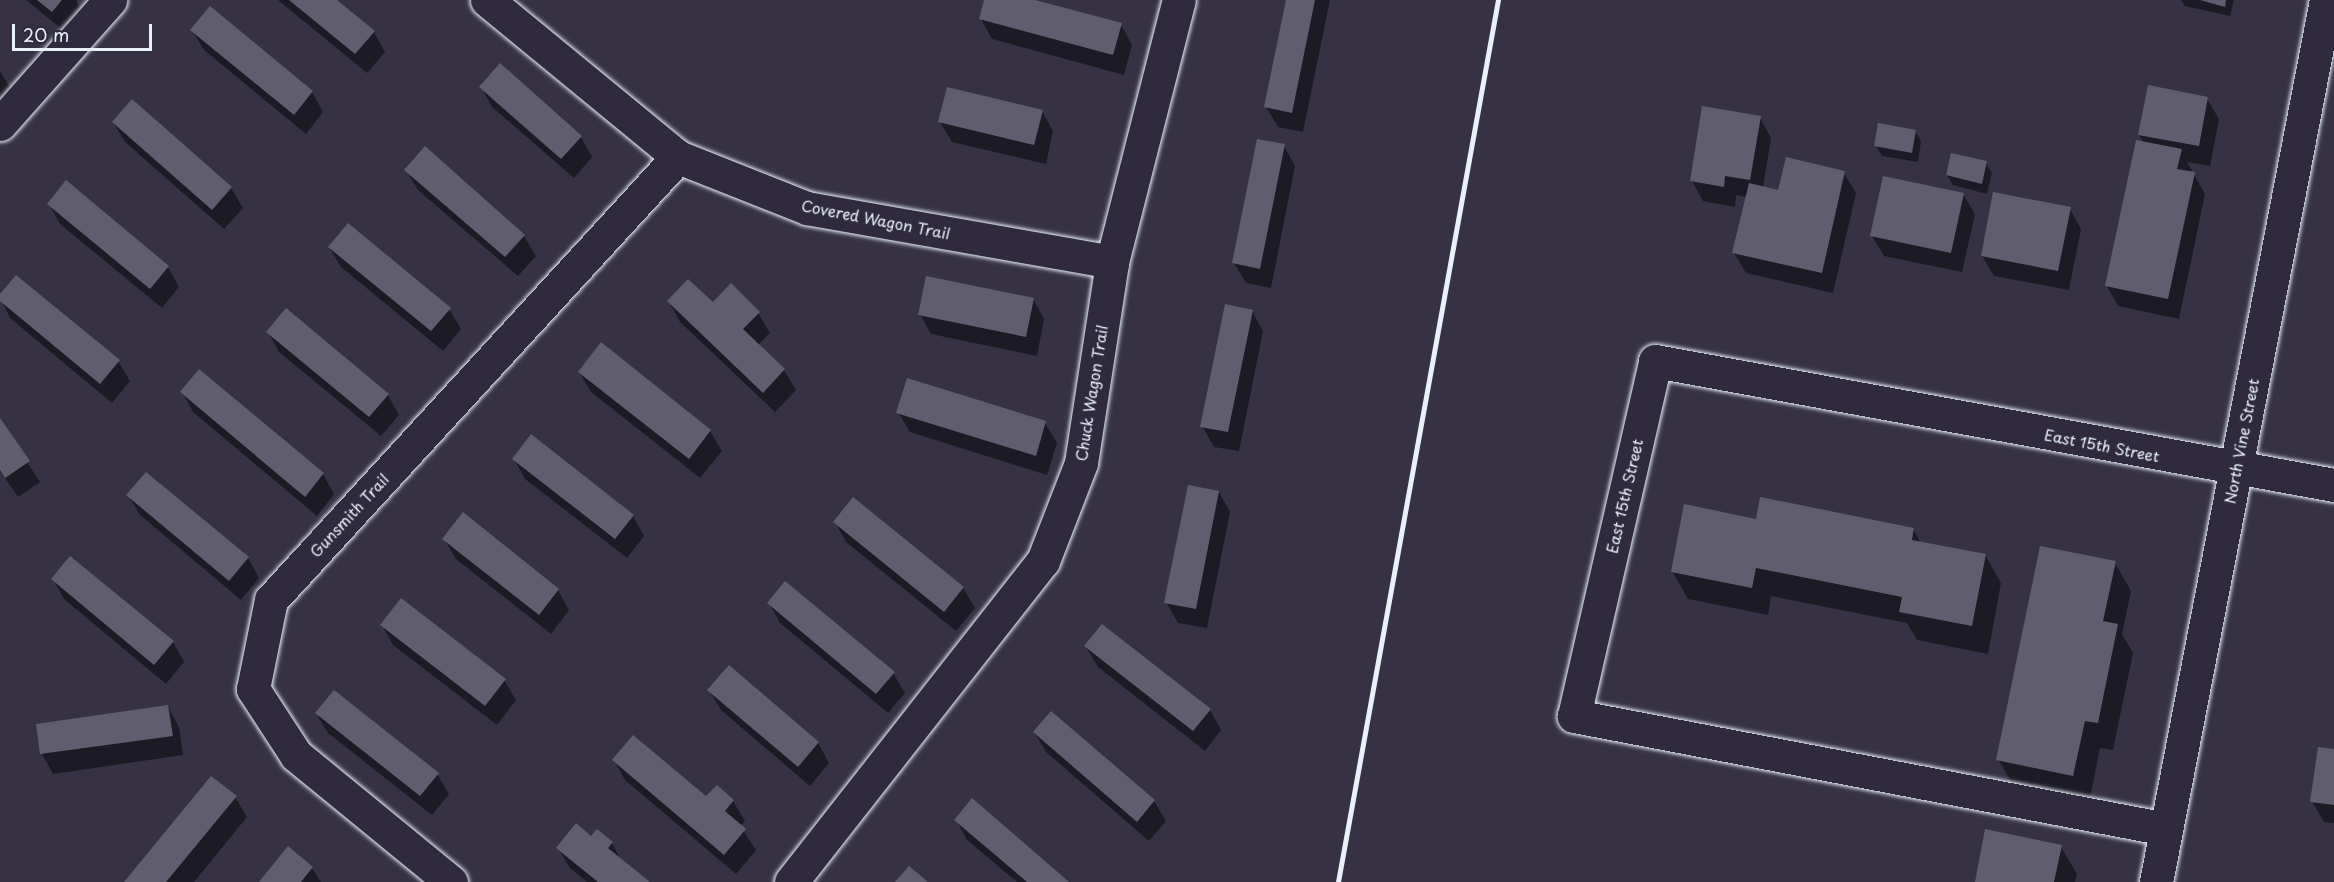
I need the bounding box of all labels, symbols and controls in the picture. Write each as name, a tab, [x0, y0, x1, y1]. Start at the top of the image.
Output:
scale bar	[15, 12, 154, 50]
text: 20 m	[23, 21, 69, 48]
street label: Covered Wagon Trail	[800, 196, 952, 242]
street label: Chuck Wagon Trail	[1071, 323, 1111, 463]
street label: North Vine Street	[2220, 376, 2262, 506]
street label: East 15th Street	[2043, 425, 2161, 465]
street label: East 15th Street	[1602, 437, 1646, 555]
street label: Gunsmith Trail	[305, 469, 393, 561]

